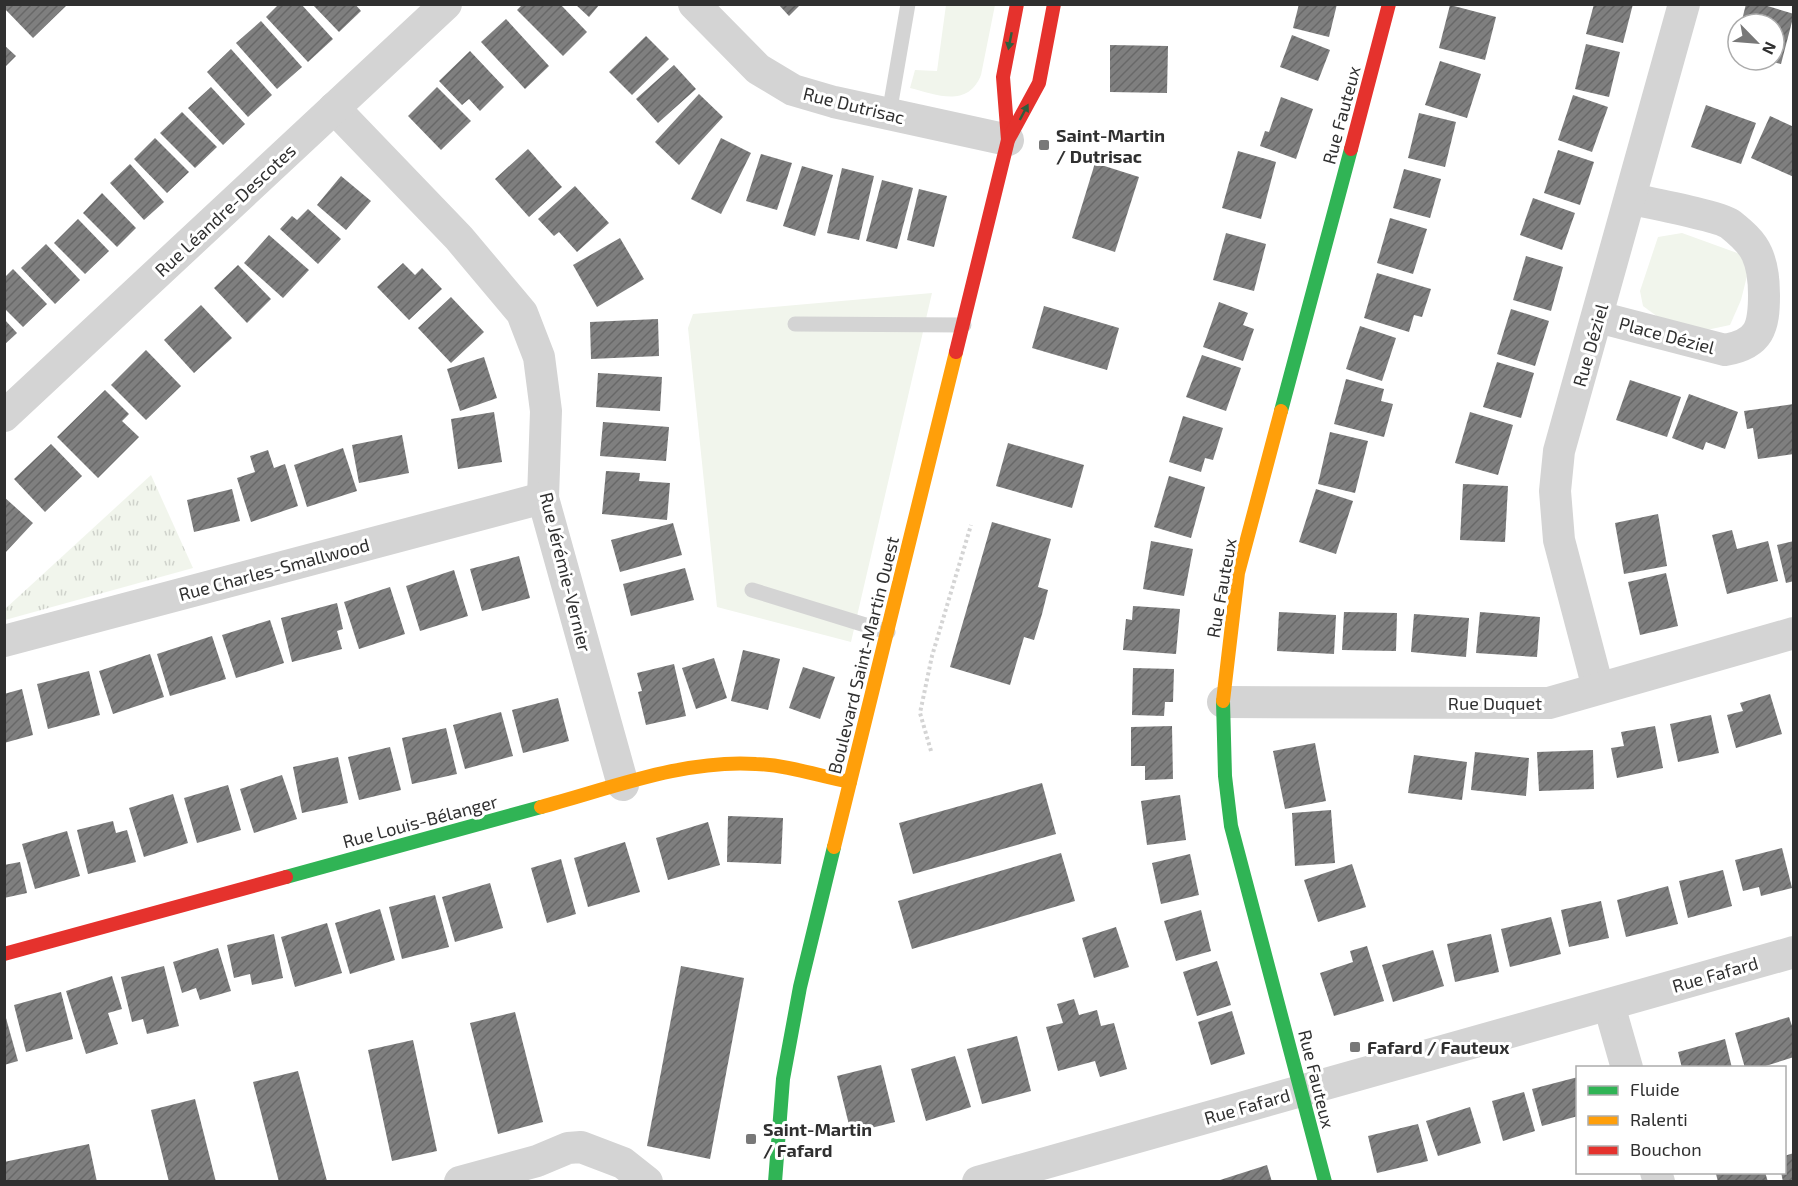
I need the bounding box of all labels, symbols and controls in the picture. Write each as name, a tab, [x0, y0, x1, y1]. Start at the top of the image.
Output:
north arrow	[1726, 12, 1786, 72]
one-way arrow	[1005, 32, 1014, 51]
text: N	[1759, 39, 1781, 58]
street label: Rue Fauteux	[1317, 63, 1365, 167]
street label: Rue Dutrisac	[801, 82, 907, 128]
one-way arrow	[1019, 103, 1029, 120]
place label: Saint-Martin / Dutrisac	[1056, 124, 1165, 167]
marker: Saint-Martin / Dutrisac	[1037, 138, 1051, 152]
street label: Rue Léandre-Descotes	[150, 139, 300, 281]
street label: Rue Déziel	[1568, 300, 1613, 389]
street label: Place Déziel	[1617, 312, 1718, 359]
street label: Rue Jérémie-Vernier	[536, 490, 596, 654]
street label: Rue Charles-Smallwood	[176, 533, 372, 605]
street label: Boulevard Saint-Martin Ouest	[823, 534, 903, 776]
street label: Rue Fauteux	[1201, 536, 1241, 640]
street label: Rue Duquet	[1448, 692, 1542, 714]
street label: Rue Louis-Bélanger	[340, 790, 500, 852]
street label: Rue Fafard	[1670, 951, 1760, 997]
street label: Rue Fauteux	[1294, 1027, 1340, 1131]
place label: Fafard / Fauteux	[1367, 1036, 1510, 1058]
marker: Fafard / Fauteux	[1348, 1040, 1362, 1054]
legend	[1576, 1066, 1786, 1174]
text: Fluide	[1630, 1078, 1680, 1100]
street label: Rue Fafard	[1202, 1083, 1292, 1129]
text: Ralenti	[1630, 1108, 1688, 1130]
place label: Saint-Martin / Fafard	[763, 1118, 872, 1161]
marker: Saint-Martin / Fafard	[744, 1132, 758, 1146]
text: Bouchon	[1630, 1138, 1702, 1160]

